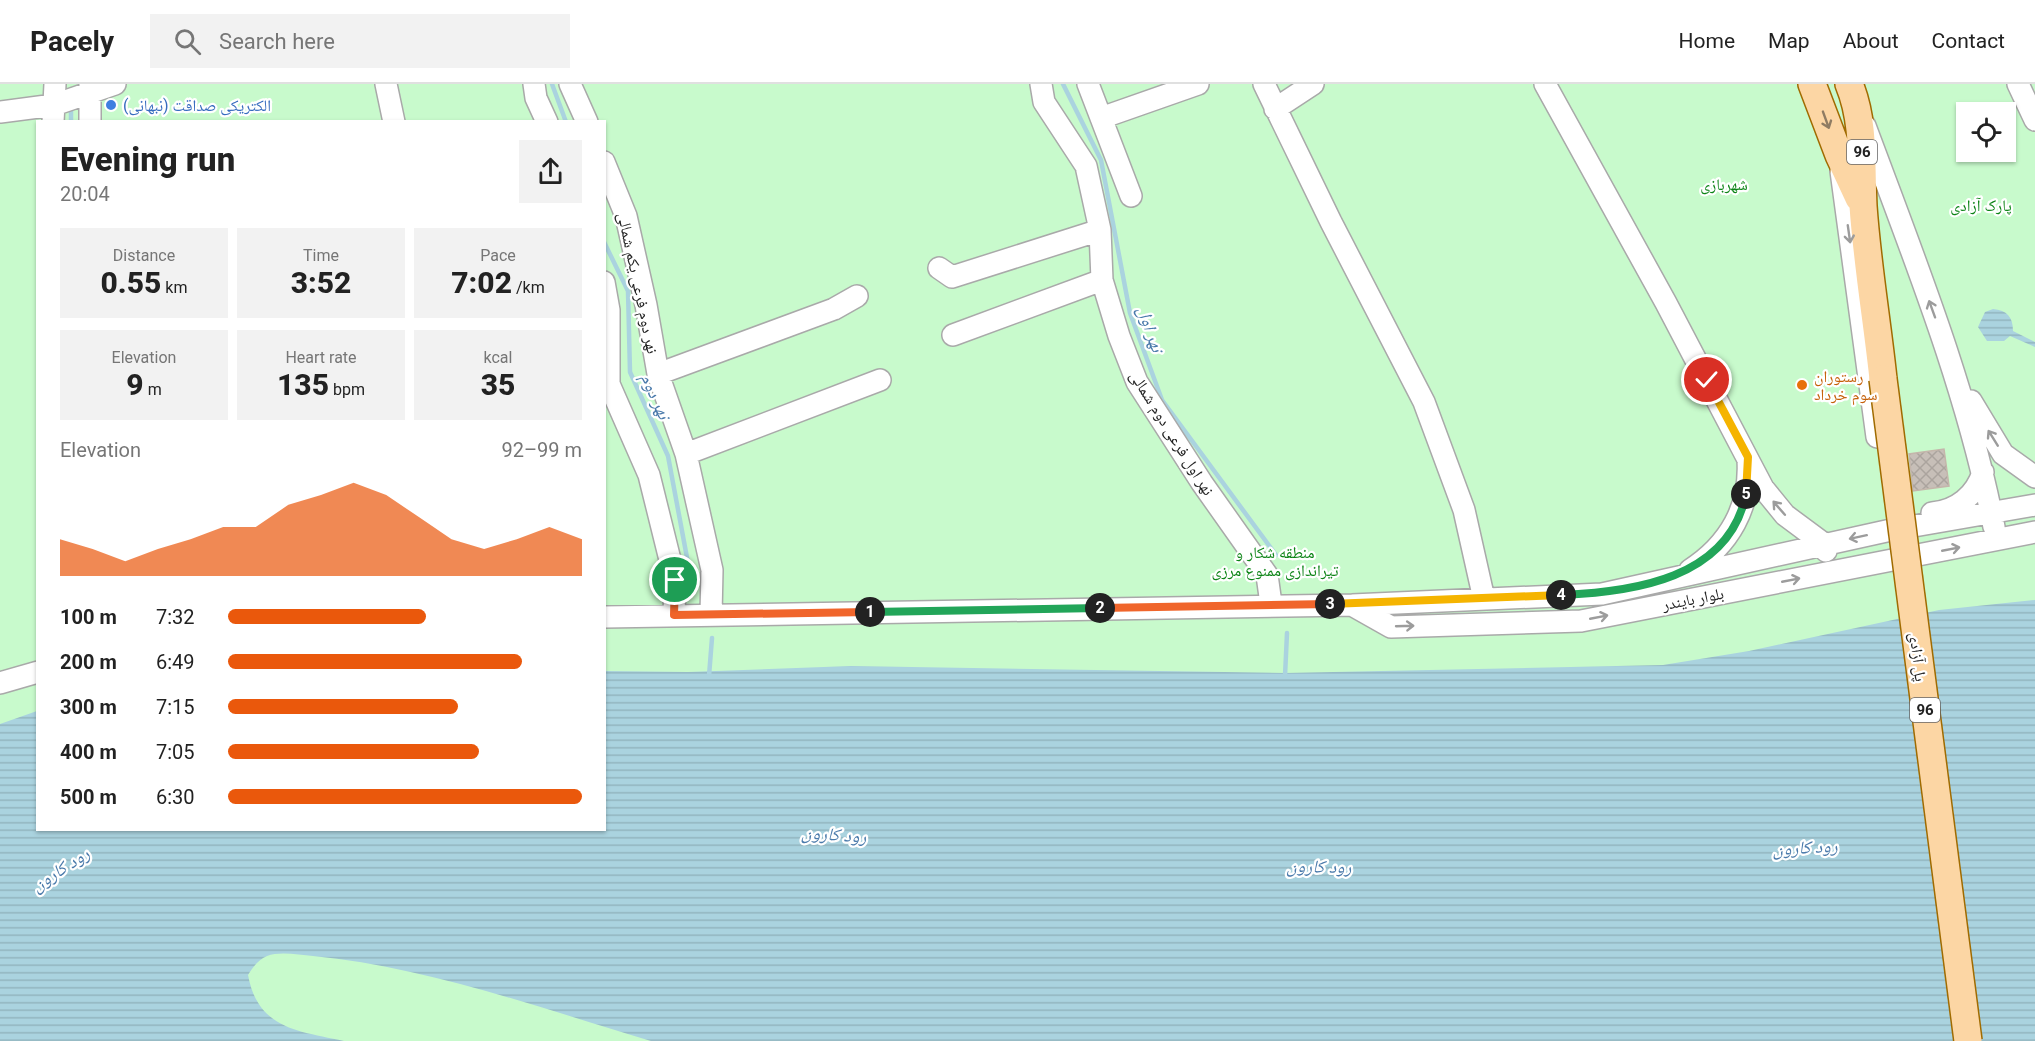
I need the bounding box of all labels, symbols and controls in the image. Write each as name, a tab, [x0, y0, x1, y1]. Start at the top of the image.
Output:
search box	[150, 14, 570, 68]
text: Pacely	[30, 25, 114, 58]
icon: search	[171, 25, 204, 58]
text: Search here	[219, 29, 335, 54]
text: Home	[1679, 29, 1735, 53]
text: Map	[1768, 29, 1810, 53]
text: About	[1843, 29, 1899, 53]
text: Contact	[1932, 29, 2005, 53]
place label: الکتریکی صداقت (نبهانی)	[123, 96, 271, 116]
marker: الکتریکی صداقت (نبهانی)	[104, 98, 118, 112]
map controls	[1956, 102, 2016, 162]
button: locate	[1956, 102, 2016, 162]
one-way arrow	[1821, 110, 1832, 128]
text: Evening run	[60, 140, 235, 179]
button: share	[519, 140, 582, 203]
road number: 96	[1847, 140, 1877, 164]
park label: شهربازی	[1700, 175, 1748, 195]
text: 20:04	[60, 182, 110, 206]
park label: پارک آزادی	[1950, 196, 2012, 216]
street label: نهر دوم فرعی یکم شمالی	[613, 211, 662, 356]
one-way arrow	[1844, 224, 1855, 243]
text: Distance	[113, 246, 175, 265]
text: Time	[303, 246, 339, 265]
text: Pace	[480, 246, 516, 265]
text: 0.55	[101, 265, 161, 300]
text: 3:52	[291, 265, 351, 300]
text: 7:02	[451, 265, 512, 300]
text: km	[161, 278, 187, 297]
text: /km	[512, 278, 545, 297]
one-way arrow	[1926, 301, 1937, 319]
water label: نهر اول	[1132, 303, 1170, 358]
text: Elevation	[112, 348, 176, 367]
text: Heart rate	[285, 348, 357, 367]
text: kcal	[484, 348, 512, 367]
pin	[1681, 354, 1732, 405]
icon: check	[1690, 363, 1723, 396]
text: 9	[126, 367, 144, 402]
text: 135	[277, 367, 329, 402]
text: 35	[481, 367, 515, 402]
street label: نهر اول فرعی دوم شمالی	[1125, 367, 1218, 499]
place label: رستوران سوم خرداد	[1814, 367, 1878, 405]
water label: نهر دوم	[635, 370, 677, 426]
marker: رستوران سوم خرداد	[1795, 378, 1809, 392]
text: m	[144, 380, 162, 399]
text: bpm	[329, 380, 365, 399]
one-way arrow	[1987, 430, 1999, 447]
text: Elevation	[60, 438, 141, 462]
text: 92–99 m	[501, 438, 582, 462]
pin: 5	[1731, 479, 1761, 509]
text: 5	[1741, 484, 1751, 503]
one-way arrow	[1772, 501, 1786, 516]
one-way arrow	[1848, 531, 1867, 543]
park label: منطقه شکار و تیراندازی ممنوع مرزی	[1212, 543, 1339, 581]
one-way arrow	[1941, 543, 1961, 554]
pin	[649, 554, 700, 605]
icon: arrive	[658, 563, 691, 596]
one-way arrow	[1780, 574, 1800, 585]
pin: 4	[1546, 580, 1576, 610]
street label: بلوار بایندر	[1660, 584, 1725, 614]
text: 4	[1556, 585, 1566, 604]
pin: 3	[1315, 589, 1345, 619]
pin: 2	[1085, 593, 1115, 623]
text: 3	[1325, 594, 1335, 613]
pin: 1	[855, 597, 885, 627]
text: 2	[1095, 598, 1105, 617]
text: 1	[865, 602, 875, 621]
text: 100 m	[60, 605, 117, 629]
text: 7:32	[156, 605, 195, 629]
one-way arrow	[1589, 611, 1609, 622]
one-way arrow	[1394, 620, 1414, 632]
street label: پل آزادی	[1905, 631, 1930, 683]
text: 200 m	[60, 650, 117, 674]
text: 6:49	[156, 650, 195, 674]
text: 300 m	[60, 695, 117, 719]
text: 7:15	[156, 695, 195, 719]
road number: 96	[1910, 698, 1940, 722]
text: 400 m	[60, 740, 117, 764]
text: 7:05	[156, 740, 195, 764]
text: 500 m	[60, 785, 117, 809]
text: 6:30	[156, 785, 195, 809]
water label: رود کارون	[801, 821, 867, 848]
water label: رود کارون	[1772, 835, 1838, 860]
water label: رود کارون	[27, 842, 94, 896]
water label: رود کارون	[1286, 855, 1352, 878]

